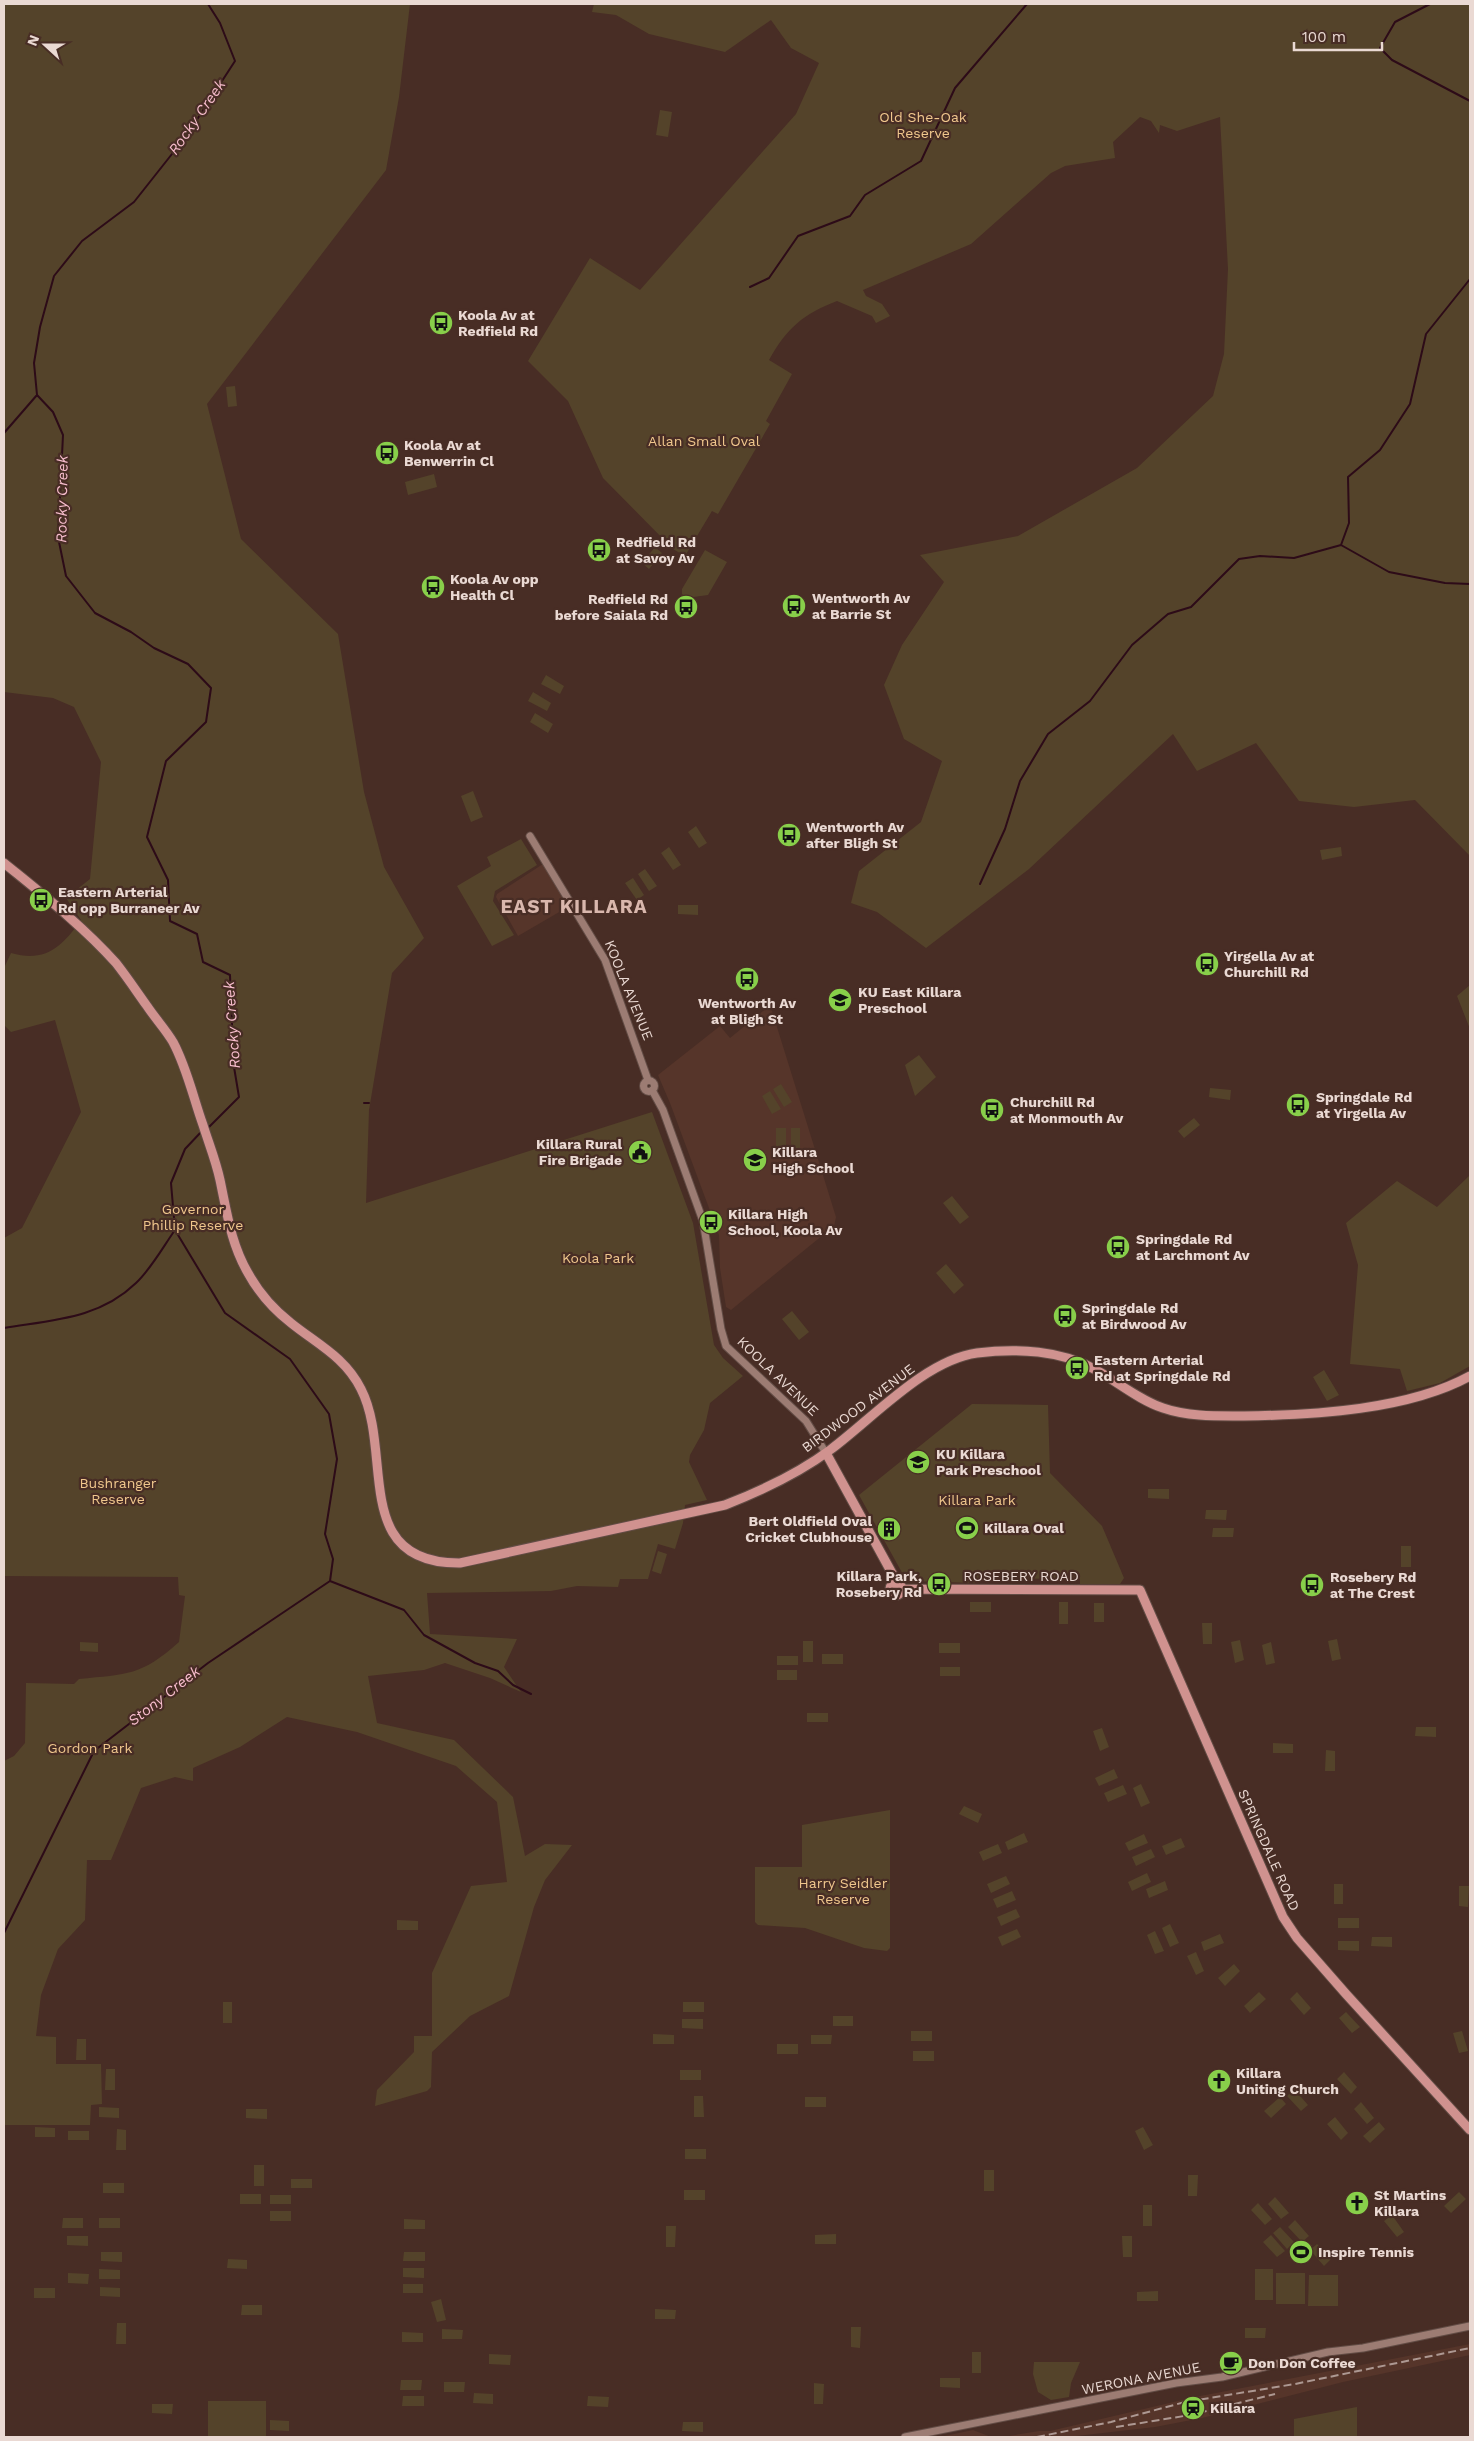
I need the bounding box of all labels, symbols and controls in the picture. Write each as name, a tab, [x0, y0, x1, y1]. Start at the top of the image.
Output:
north arrow	[20, 20, 70, 70]
scale bar	[1294, 20, 1382, 52]
text: 100 m	[1302, 28, 1346, 46]
text: N	[24, 33, 42, 48]
water label: Rocky Creek	[164, 75, 230, 158]
park label: Old She-Oak Reserve	[879, 109, 967, 141]
place label: Koola Av at Redfield Rd	[458, 307, 538, 339]
bus stop icon: Koola Av at Redfield Rd	[428, 310, 454, 336]
park label: Allan Small Oval	[648, 433, 761, 449]
place label: Koola Av at Benwerrin Cl	[404, 437, 494, 469]
bus stop icon: Koola Av at Benwerrin Cl	[374, 440, 400, 466]
water label: Rocky Creek	[52, 454, 72, 543]
place label: Redfield Rd at Savoy Av	[616, 534, 696, 566]
bus stop icon: Redfield Rd at Savoy Av	[586, 537, 612, 563]
place label: Koola Av opp Health Cl	[450, 571, 539, 603]
bus stop icon: Koola Av opp Health Cl	[420, 574, 446, 600]
place label: Wentworth Av at Barrie St	[812, 590, 910, 622]
place label: Redfield Rd before Saiala Rd	[555, 591, 668, 623]
bus stop icon: Wentworth Av at Barrie St	[781, 593, 807, 619]
bus stop icon: Redfield Rd before Saiala Rd	[673, 594, 699, 620]
place label: Wentworth Av after Bligh St	[806, 819, 904, 851]
bus stop icon: Wentworth Av after Bligh St	[776, 822, 802, 848]
place label: Eastern Arterial Rd opp Burraneer Av	[58, 884, 200, 916]
bus stop icon: Eastern Arterial Rd opp Burraneer Av	[28, 887, 54, 913]
district label: EAST KILLARA	[500, 895, 648, 918]
street label: KOOLA AVENUE	[602, 938, 656, 1042]
place label: Yirgella Av at Churchill Rd	[1224, 948, 1314, 980]
bus stop icon: Yirgella Av at Churchill Rd	[1194, 951, 1220, 977]
bus stop icon: Wentworth Av at Bligh St	[734, 966, 760, 992]
water label: Rocky Creek	[220, 980, 244, 1069]
place label: KU East Killara Preschool	[858, 984, 962, 1016]
school or university icon: KU East Killara Preschool	[827, 987, 853, 1013]
place label: Wentworth Av at Bligh St	[698, 995, 796, 1027]
place label: Springdale Rd at Yirgella Av	[1316, 1089, 1412, 1121]
bus stop icon: Springdale Rd at Yirgella Av	[1285, 1092, 1311, 1118]
place label: Churchill Rd at Monmouth Av	[1010, 1094, 1123, 1126]
bus stop icon: Churchill Rd at Monmouth Av	[979, 1097, 1005, 1123]
place label: Killara Rural Fire Brigade	[536, 1136, 622, 1168]
public building icon: Killara Rural Fire Brigade	[627, 1139, 653, 1165]
place label: Killara High School	[772, 1144, 854, 1176]
school or university icon: Killara High School	[742, 1147, 768, 1173]
park label: Governor Phillip Reserve	[143, 1201, 243, 1233]
place label: Killara High School, Koola Av	[728, 1206, 842, 1238]
bus stop icon: Killara High School, Koola Av	[698, 1209, 724, 1235]
place label: Springdale Rd at Larchmont Av	[1136, 1231, 1250, 1263]
bus stop icon: Springdale Rd at Larchmont Av	[1105, 1234, 1131, 1260]
park label: Koola Park	[562, 1250, 634, 1266]
place label: Springdale Rd at Birdwood Av	[1082, 1300, 1187, 1332]
bus stop icon: Springdale Rd at Birdwood Av	[1052, 1303, 1078, 1329]
street label: KOOLA AVENUE	[734, 1333, 822, 1419]
place label: Eastern Arterial Rd at Springdale Rd	[1094, 1352, 1231, 1384]
bus stop icon: Eastern Arterial Rd at Springdale Rd	[1064, 1355, 1090, 1381]
street label: BIRDWOOD AVENUE	[799, 1360, 917, 1456]
place label: KU Killara Park Preschool	[936, 1446, 1041, 1478]
school or university icon: KU Killara Park Preschool	[905, 1449, 931, 1475]
park label: Bushranger Reserve	[79, 1475, 157, 1507]
park label: Killara Park	[938, 1492, 1016, 1508]
place label: Bert Oldfield Oval Cricket Clubhouse	[745, 1513, 872, 1545]
sports icon: Killara Oval	[954, 1515, 980, 1541]
building icon: Bert Oldfield Oval Cricket Clubhouse	[876, 1516, 902, 1542]
place label: Killara Oval	[984, 1520, 1064, 1536]
place label: Killara Park, Rosebery Rd	[836, 1568, 922, 1600]
street label: ROSEBERY ROAD	[963, 1568, 1079, 1584]
place label: Rosebery Rd at The Crest	[1330, 1569, 1416, 1601]
bus stop icon: Killara Park, Rosebery Rd	[926, 1571, 952, 1597]
bus stop icon: Rosebery Rd at The Crest	[1299, 1572, 1325, 1598]
water label: Stony Creek	[124, 1662, 204, 1730]
park label: Gordon Park	[48, 1740, 132, 1756]
street label: SPRINGDALE ROAD	[1235, 1787, 1303, 1913]
park label: Harry Seidler Reserve	[799, 1875, 888, 1907]
place label: Killara Uniting Church	[1236, 2065, 1339, 2097]
church icon: Killara Uniting Church	[1206, 2068, 1232, 2094]
place label: St Martins Killara	[1374, 2187, 1447, 2219]
church icon: St Martins Killara	[1344, 2190, 1370, 2216]
sports icon: Inspire Tennis	[1288, 2239, 1314, 2265]
place label: Inspire Tennis	[1318, 2244, 1415, 2260]
cafe icon: Don Don Coffee	[1218, 2350, 1244, 2376]
place label: Don Don Coffee	[1248, 2355, 1356, 2371]
street label: WERONA AVENUE	[1080, 2359, 1202, 2397]
station icon: Killara	[1180, 2395, 1206, 2421]
place label: Killara	[1210, 2400, 1256, 2416]

